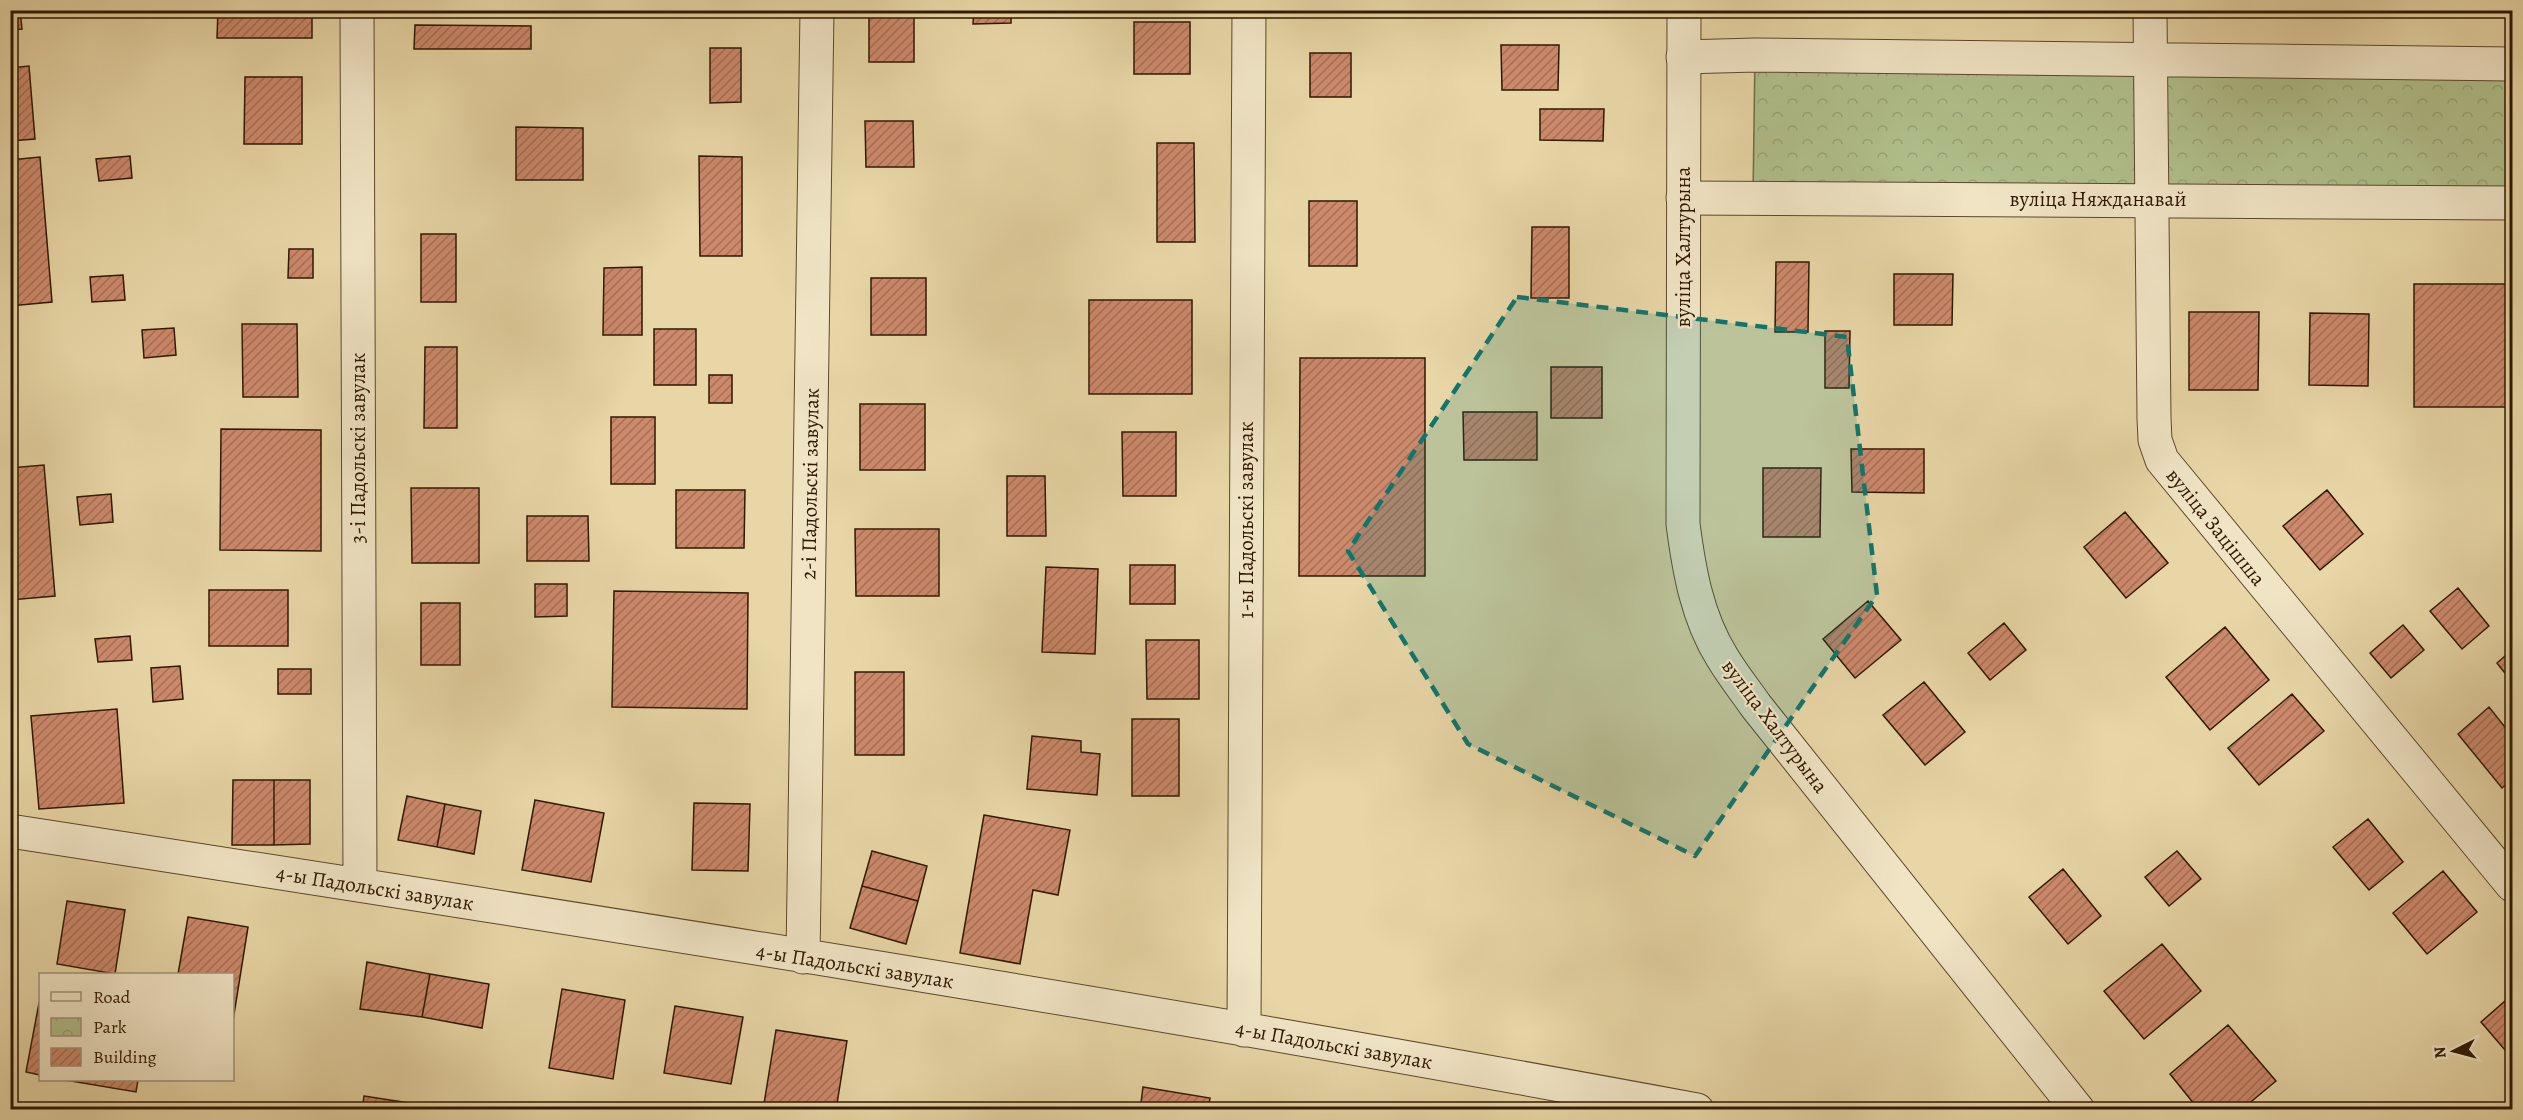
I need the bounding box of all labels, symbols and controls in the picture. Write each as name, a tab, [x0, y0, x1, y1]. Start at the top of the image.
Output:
street label: вуліца Халтурына	[1669, 166, 1697, 327]
street label: вуліца Няжданавай	[2010, 185, 2187, 213]
street label: 3-і Падольскі завулак	[344, 353, 372, 543]
street label: 2-і Падольскі завулак	[794, 388, 826, 580]
street label: 1-ы Падольскі завулак	[1232, 421, 1260, 619]
street label: вуліца Зацішша	[2160, 462, 2272, 592]
street label: вуліца Халтурына	[1715, 653, 1835, 799]
street label: 4-ы Падольскі завулак	[274, 859, 476, 917]
street label: 4-ы Падольскі завулак	[754, 937, 956, 995]
legend	[39, 973, 234, 1081]
text: Road	[93, 985, 131, 1009]
street label: 4-ы Падольскі завулак	[1233, 1014, 1435, 1076]
text: Park	[93, 1015, 127, 1039]
north arrow	[2424, 1021, 2484, 1081]
text: Building	[93, 1045, 157, 1069]
text: N	[2428, 1045, 2452, 1059]

